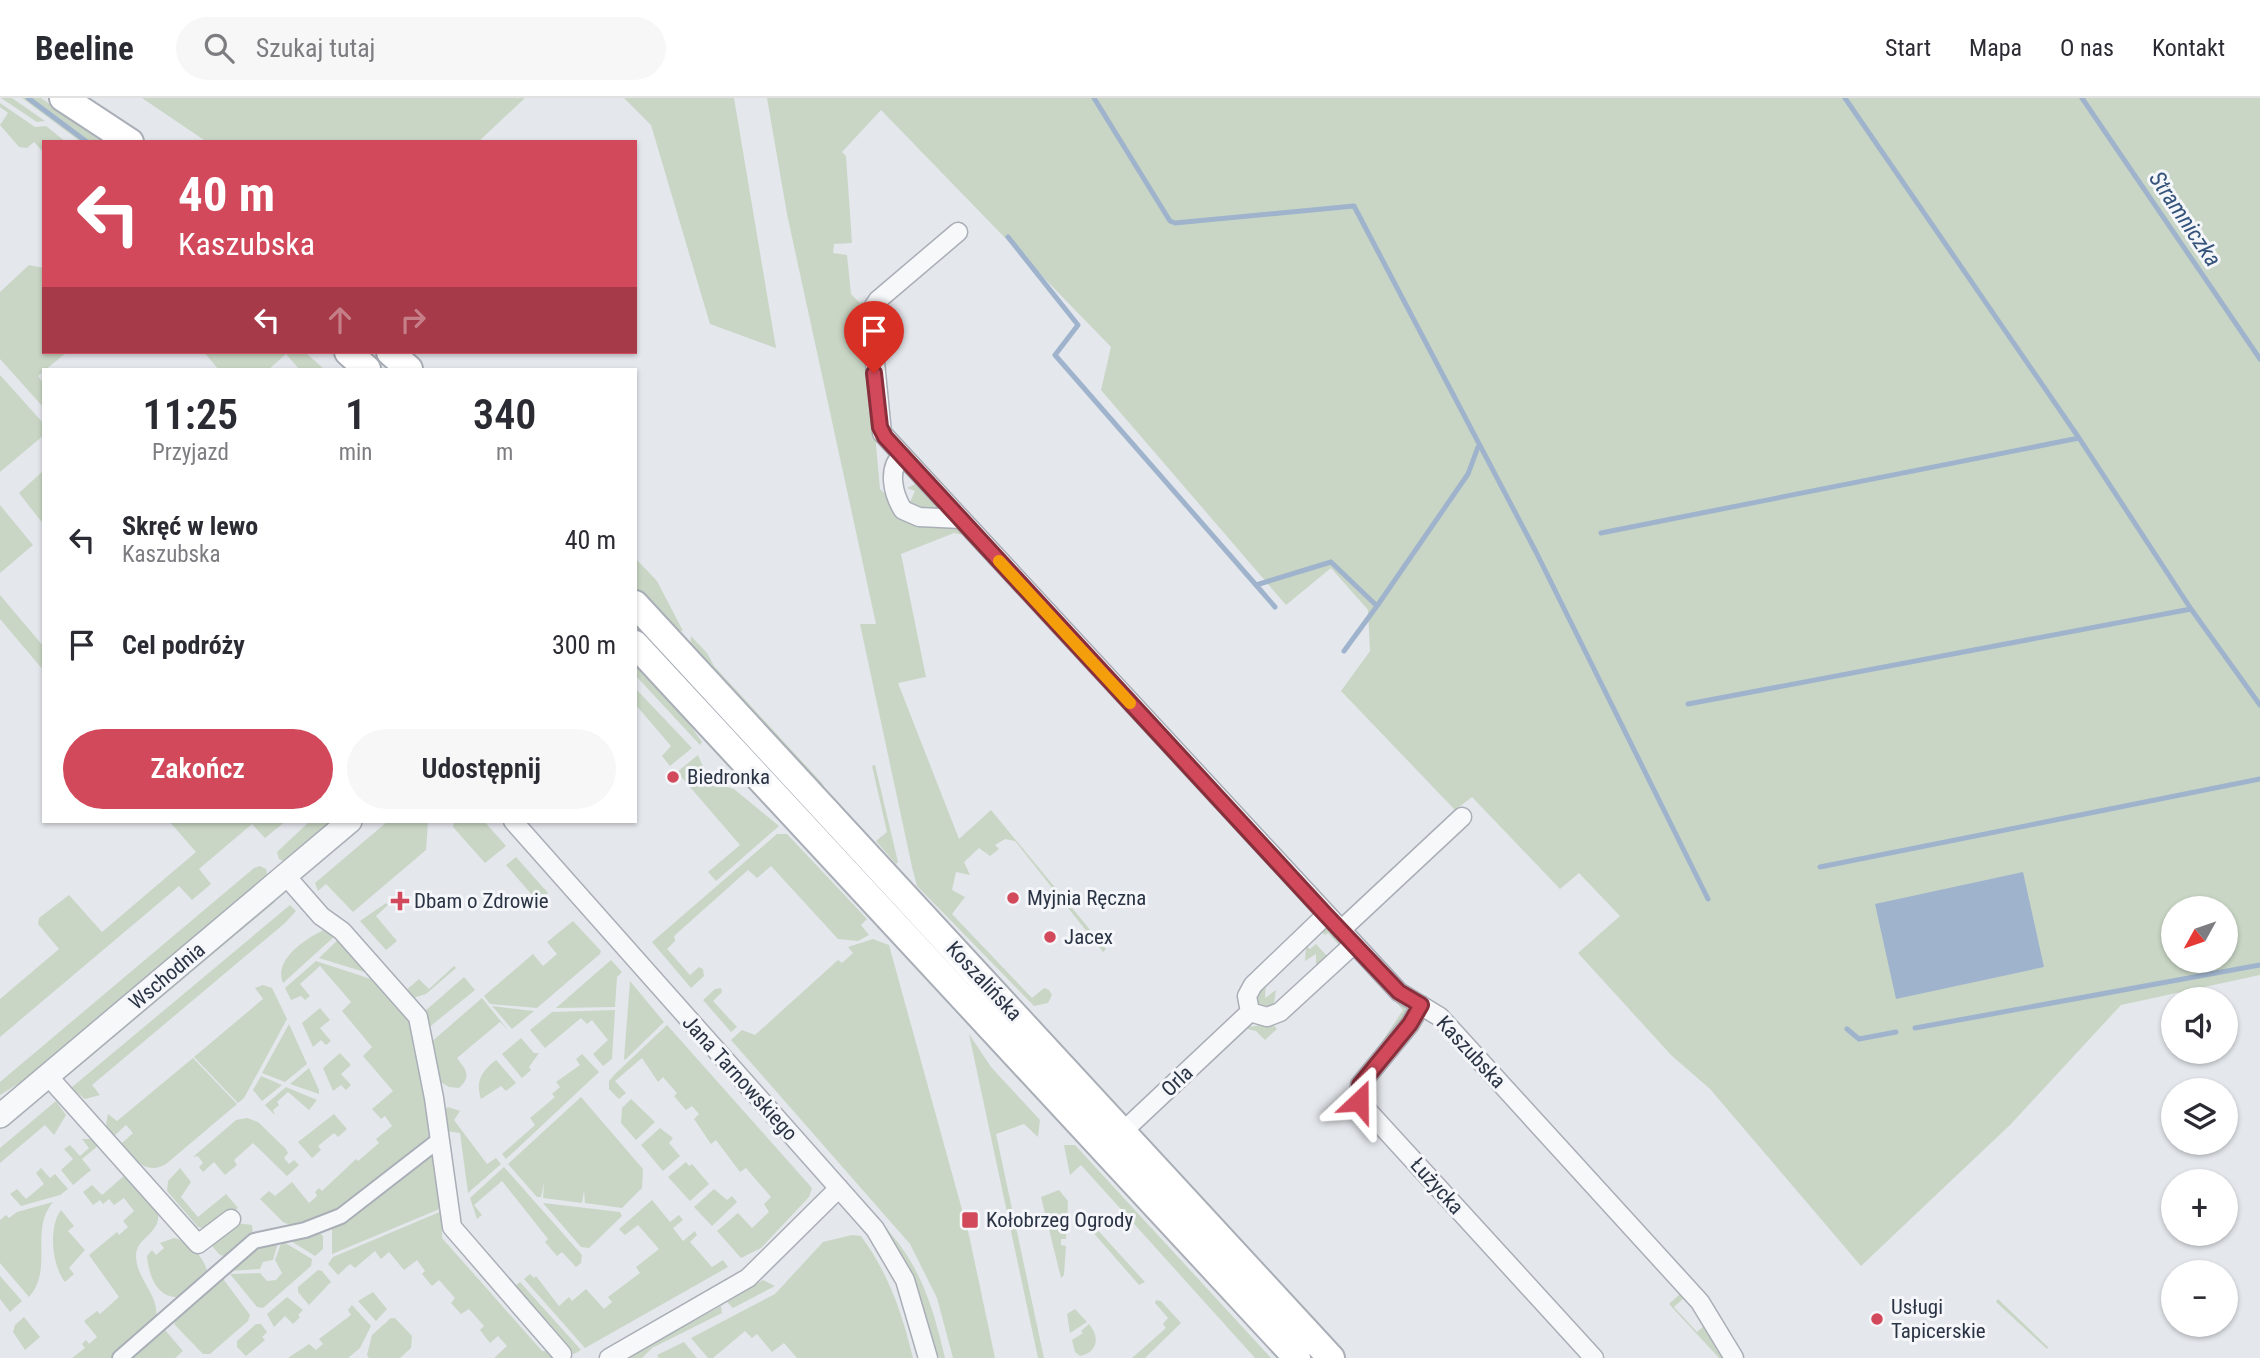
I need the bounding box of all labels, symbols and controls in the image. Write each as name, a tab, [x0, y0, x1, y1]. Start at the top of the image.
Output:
search box	[176, 17, 666, 80]
text: Beeline	[35, 29, 134, 68]
icon: search	[200, 29, 238, 67]
text: Szukaj tutaj	[256, 33, 375, 63]
text: Start	[1885, 34, 1931, 62]
text: Mapa	[1969, 34, 2022, 62]
text: O nas	[2060, 34, 2114, 62]
text: Kontakt	[2152, 34, 2225, 62]
text: 40 m	[178, 166, 275, 223]
water label: Stramniczka	[2143, 166, 2227, 272]
icon: left	[63, 168, 154, 259]
text: Kaszubska	[178, 225, 315, 263]
icon: left	[248, 301, 286, 339]
icon: ahead	[321, 301, 359, 339]
icon: right	[394, 301, 432, 339]
pin	[844, 301, 904, 373]
icon: arrive	[855, 312, 893, 350]
text: 11:25	[143, 390, 238, 439]
text: 1	[345, 390, 366, 439]
text: 340	[473, 390, 536, 439]
text: Przyjazd	[152, 439, 229, 466]
text: min	[339, 439, 372, 466]
text: m	[496, 439, 513, 466]
text: Skręć w lewo	[122, 511, 258, 541]
icon: left	[63, 521, 101, 559]
text: 40 m	[565, 525, 616, 555]
text: Kaszubska	[122, 541, 220, 568]
icon: arrive	[63, 626, 101, 664]
text: Cel podróży	[122, 630, 245, 660]
text: 300 m	[552, 630, 616, 660]
button: Zakończ	[63, 729, 333, 809]
button: Udostępnij	[347, 729, 616, 809]
place label: Biedronka	[687, 765, 770, 789]
marker: Biedronka	[665, 769, 681, 785]
place label: Myjnia Ręczna	[1027, 886, 1146, 910]
place label: Dbam o Zdrowie	[414, 889, 549, 913]
marker: Myjnia Ręczna	[1005, 890, 1021, 906]
marker: Dbam o Zdrowie	[392, 893, 408, 909]
north arrow	[2161, 896, 2238, 973]
map controls	[2161, 896, 2238, 1337]
place label: Jacex	[1064, 925, 1113, 949]
marker: Jacex	[1042, 929, 1058, 945]
street label: Koszalińska	[941, 936, 1027, 1026]
street label: Wschodnia	[124, 937, 210, 1015]
button: sound	[2161, 987, 2238, 1064]
street label: Jana Tarnowskiego	[678, 1011, 802, 1145]
street label: Kaszubska	[1432, 1011, 1510, 1093]
street label: Orla	[1156, 1061, 1198, 1101]
position arrow	[1322, 1064, 1396, 1138]
button: layers	[2161, 1078, 2238, 1155]
street label: Łużycka	[1406, 1153, 1468, 1219]
button: +	[2161, 1169, 2238, 1246]
place label: Kołobrzeg Ogrody	[986, 1208, 1133, 1232]
marker: Kołobrzeg Ogrody	[960, 1210, 980, 1230]
button: −	[2161, 1260, 2238, 1337]
place label: Usługi Tapicerskie	[1891, 1295, 1986, 1343]
marker: Usługi Tapicerskie	[1869, 1311, 1885, 1327]

